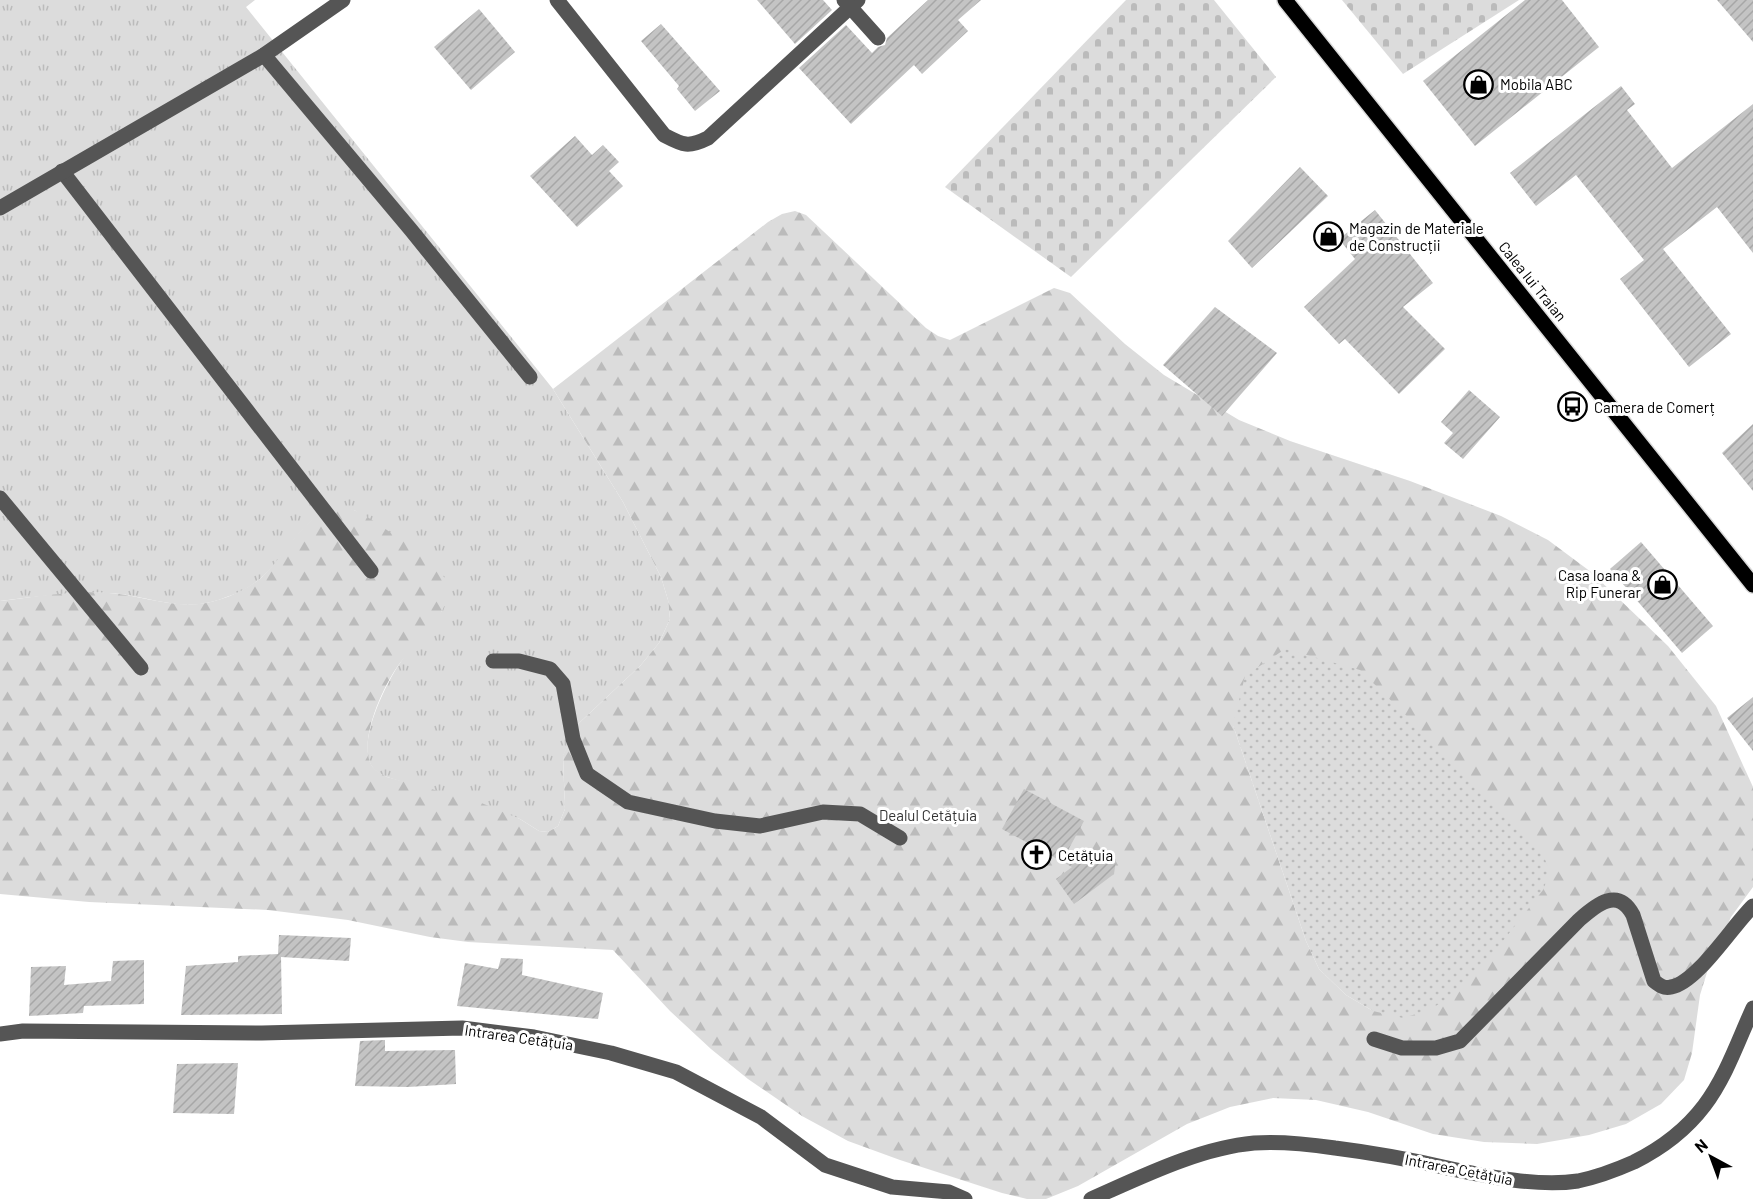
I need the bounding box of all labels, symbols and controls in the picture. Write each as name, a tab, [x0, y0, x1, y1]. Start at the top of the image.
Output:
shop icon: Mobila ABC	[1463, 68, 1495, 100]
place label: Mobila ABC	[1500, 75, 1573, 93]
place label: Magazin de Materiale de Construcții	[1349, 219, 1484, 254]
shop icon: Magazin de Materiale de Construcții	[1312, 221, 1344, 253]
street label: Calea lui Traian	[1495, 237, 1571, 325]
bus stop icon: Camera de Comerț	[1557, 391, 1589, 423]
place label: Camera de Comerț	[1594, 398, 1715, 416]
place label: Casa Ioana & Rip Funerar	[1558, 566, 1642, 601]
shop icon: Casa Ioana & Rip Funerar	[1646, 568, 1678, 600]
park label: Dealul Cetățuia	[879, 806, 977, 824]
church icon: Cetățuia	[1021, 839, 1053, 871]
place label: Cetățuia	[1058, 846, 1113, 864]
street label: Intrarea Cetățuia	[463, 1020, 575, 1054]
north arrow	[1681, 1127, 1741, 1187]
text: N	[1691, 1135, 1711, 1156]
street label: Intrarea Cetățuia	[1404, 1150, 1514, 1188]

